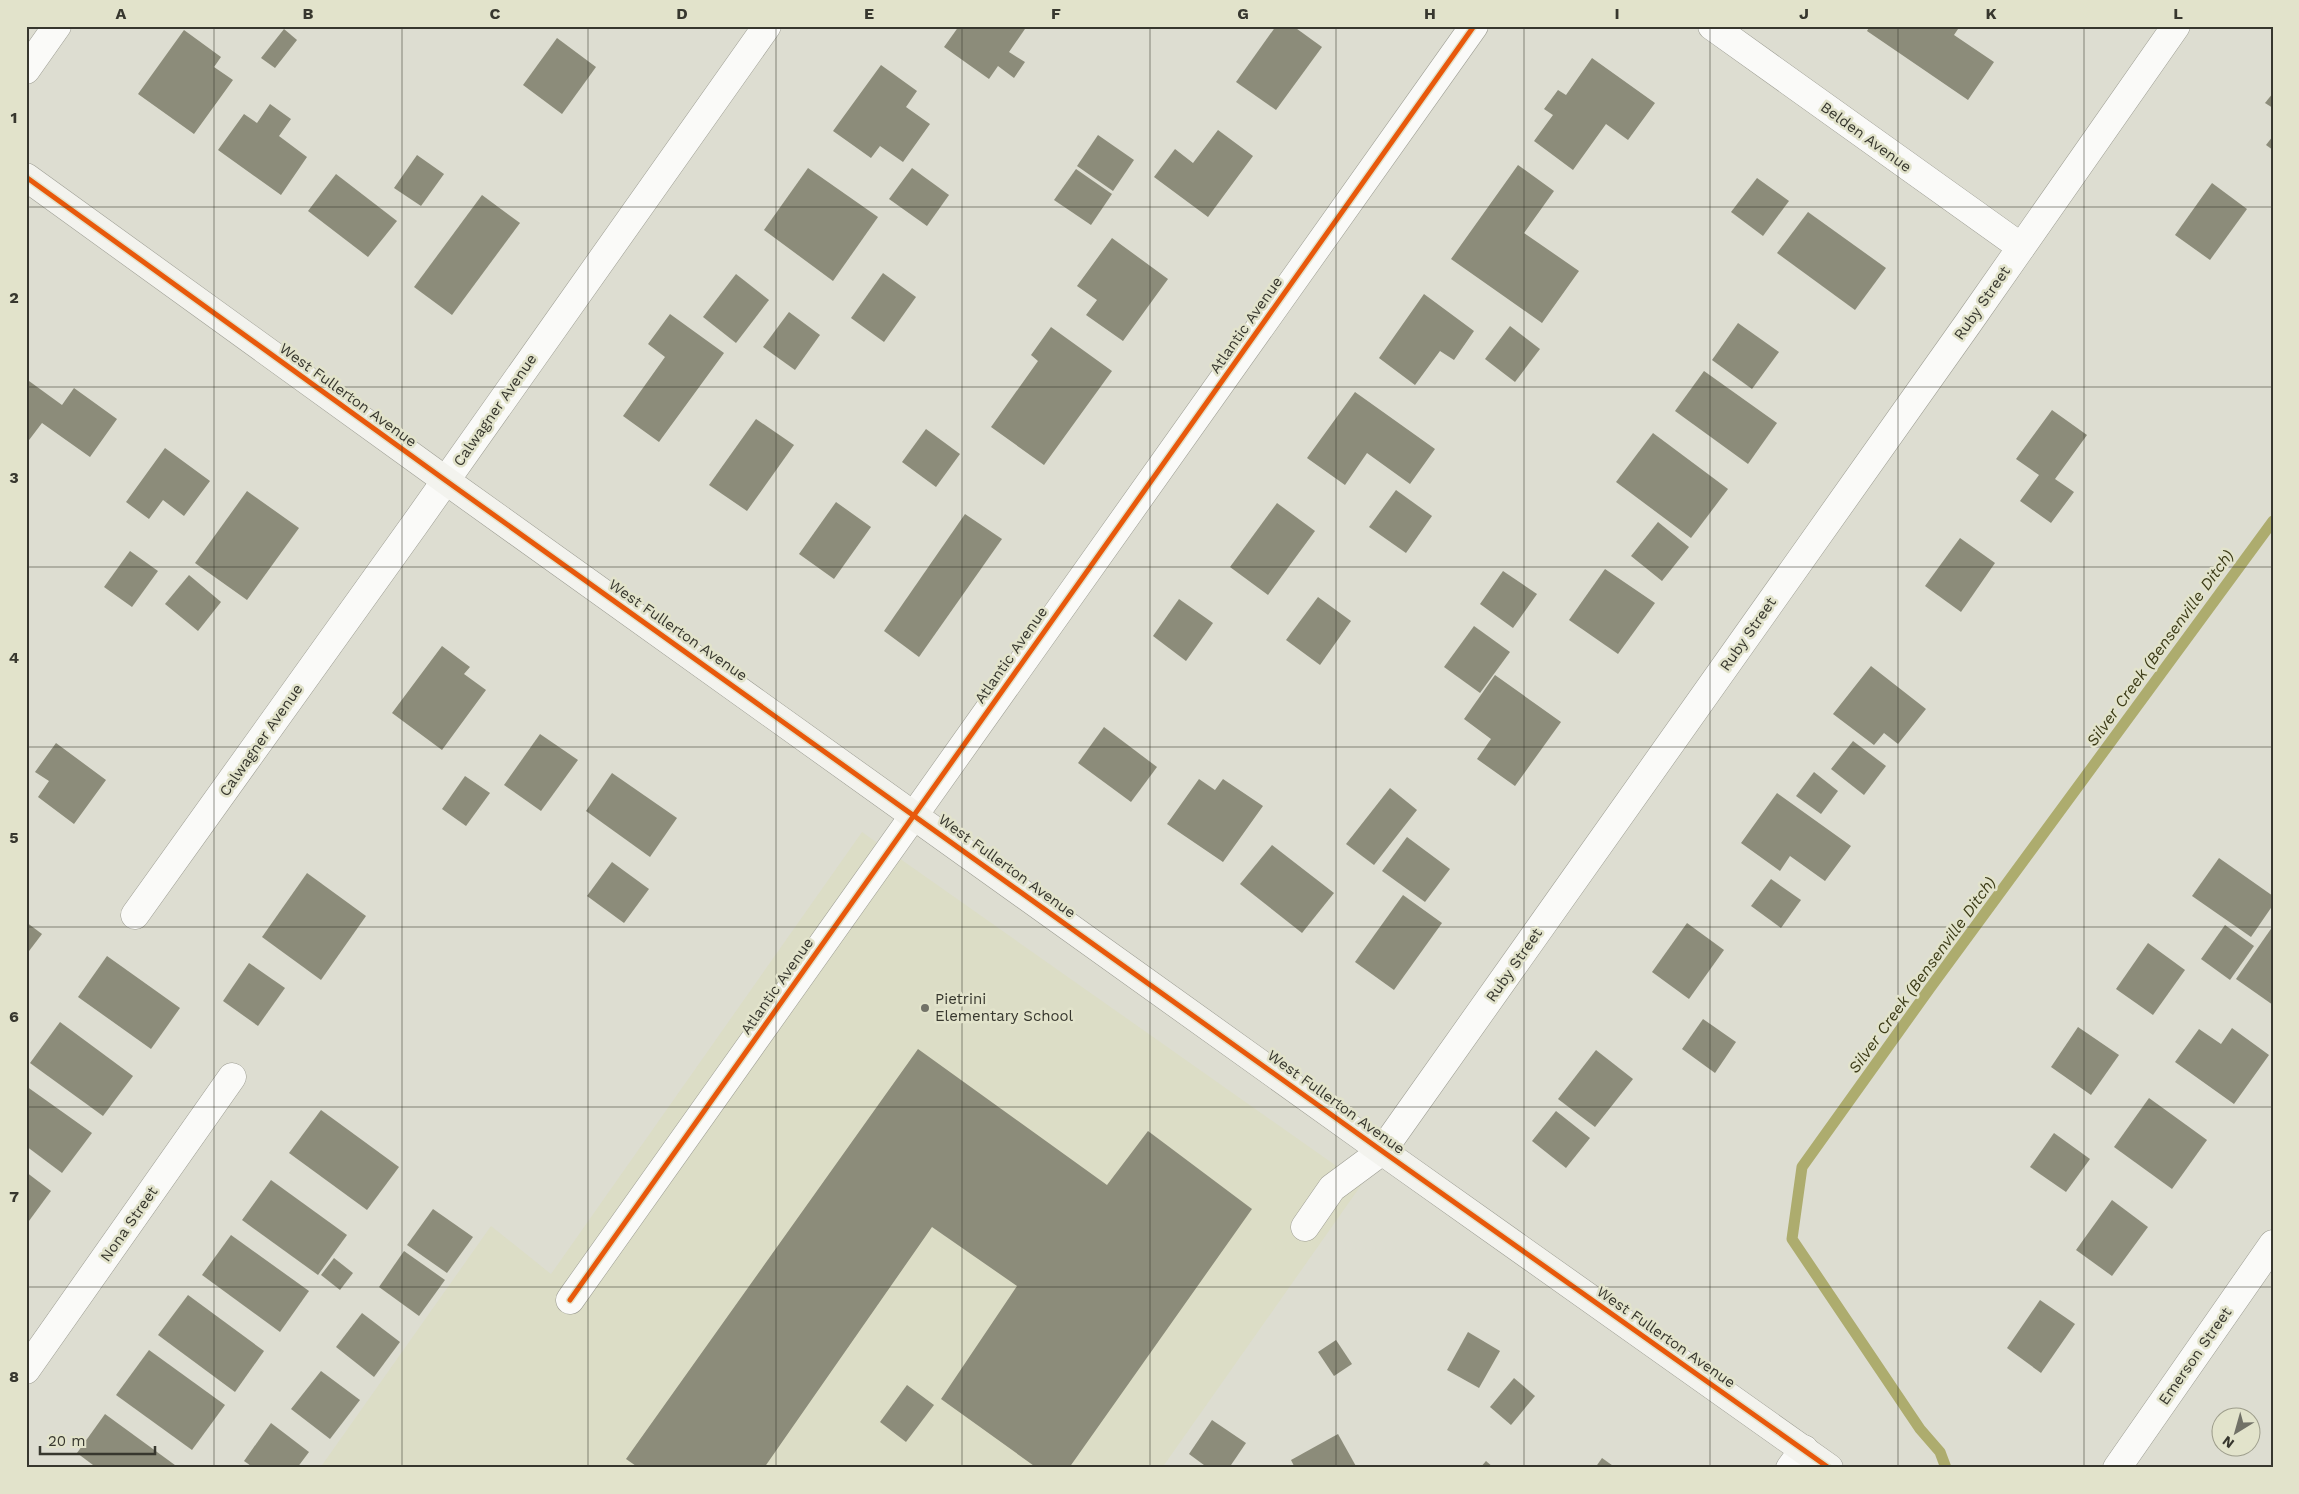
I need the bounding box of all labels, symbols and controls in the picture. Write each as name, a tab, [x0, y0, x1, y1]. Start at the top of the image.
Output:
text: A	[116, 4, 127, 23]
text: B	[303, 4, 314, 23]
text: C	[490, 4, 501, 23]
text: D	[676, 4, 688, 23]
text: E	[864, 4, 874, 23]
text: F	[1051, 4, 1061, 23]
text: G	[1237, 4, 1249, 23]
text: H	[1424, 4, 1436, 23]
text: I	[1614, 4, 1620, 23]
text: J	[1799, 4, 1809, 23]
text: K	[1985, 4, 1997, 23]
text: L	[2173, 4, 2183, 23]
street label: Belden Avenue	[1817, 98, 1915, 176]
text: 1	[11, 108, 17, 127]
street label: Ruby Street	[1950, 262, 2014, 343]
street label: Atlantic Avenue	[1206, 273, 1286, 377]
text: 2	[9, 288, 19, 307]
street label: West Fullerton Avenue	[276, 339, 420, 451]
street label: Calwagner Avenue	[449, 350, 541, 470]
text: 3	[9, 468, 19, 487]
water label: Silver Creek (Bensenville Ditch)	[2082, 546, 2238, 750]
street label: West Fullerton Avenue	[605, 575, 751, 685]
street label: Ruby Street	[1716, 593, 1780, 674]
street label: Atlantic Avenue	[971, 603, 1051, 707]
text: 4	[9, 648, 19, 667]
street label: Calwagner Avenue	[215, 680, 307, 800]
street label: West Fullerton Avenue	[935, 810, 1079, 922]
text: 5	[9, 828, 19, 847]
water label: Silver Creek (Bensenville Ditch)	[1844, 873, 2000, 1077]
street label: Ruby Street	[1482, 924, 1546, 1005]
street label: Atlantic Avenue	[737, 934, 817, 1038]
place label: Pietrini Elementary School	[935, 990, 1074, 1025]
marker: Pietrini Elementary School	[919, 1002, 931, 1014]
text: 6	[9, 1007, 19, 1026]
street label: West Fullerton Avenue	[1264, 1046, 1408, 1158]
street label: Nona Street	[97, 1182, 162, 1265]
text: 7	[9, 1187, 19, 1206]
street label: West Fullerton Avenue	[1593, 1282, 1739, 1392]
street label: Emerson Street	[2155, 1303, 2236, 1408]
text: 8	[9, 1367, 19, 1386]
north arrow	[2212, 1406, 2262, 1456]
scale bar	[40, 1424, 155, 1456]
text: 20 m	[48, 1432, 86, 1450]
text: N	[2219, 1433, 2237, 1452]

